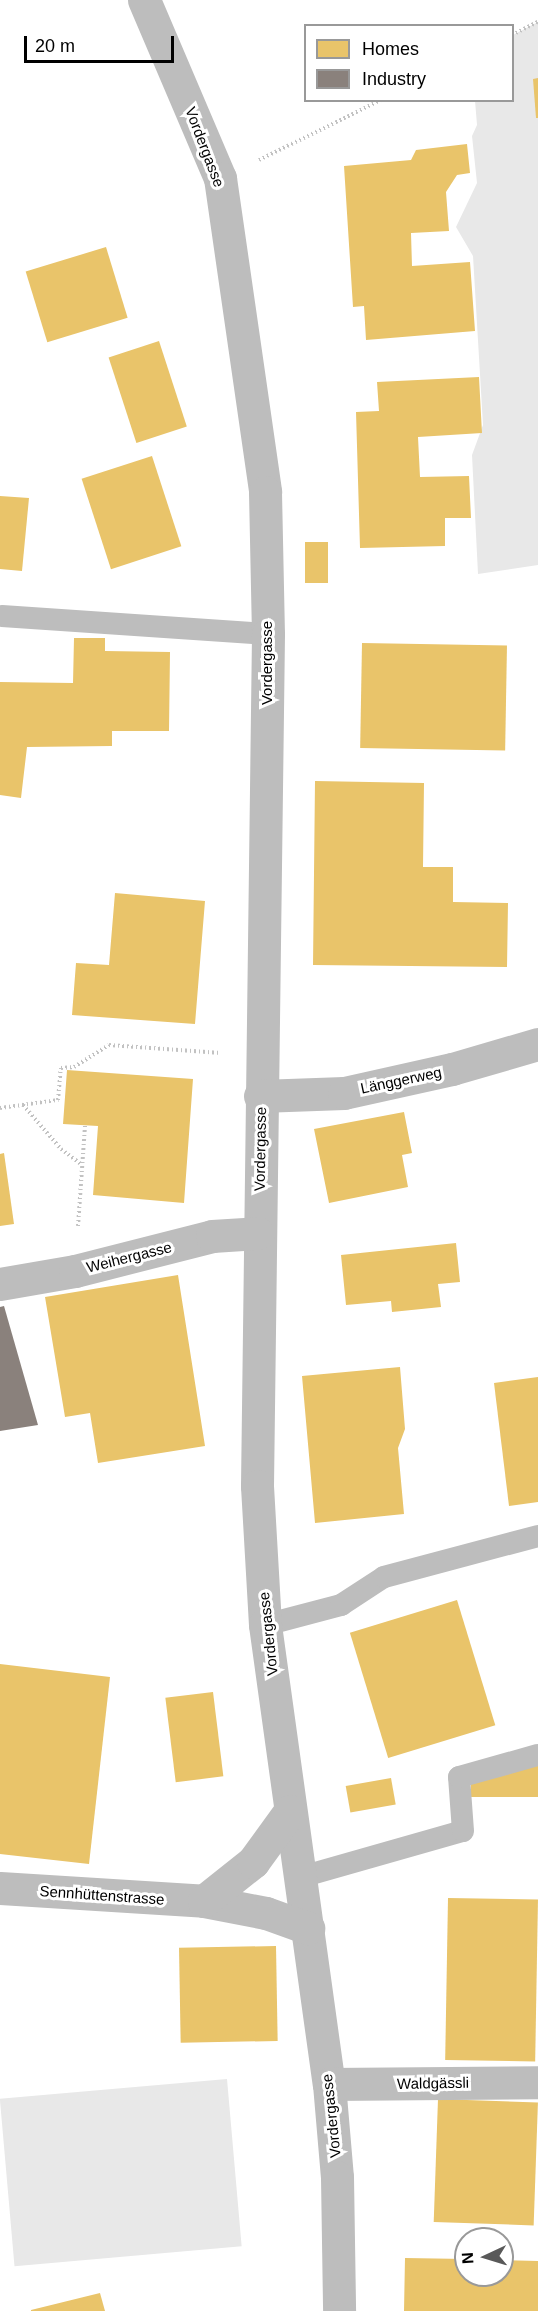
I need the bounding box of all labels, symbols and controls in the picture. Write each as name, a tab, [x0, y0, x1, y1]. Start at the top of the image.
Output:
scale bar	[27, 24, 177, 62]
legend	[304, 24, 514, 102]
text: 20 m	[35, 36, 75, 56]
text: Homes	[362, 39, 419, 59]
text: Industry	[362, 69, 426, 89]
street label: Vordergasse	[182, 104, 228, 190]
street label: Vordergasse	[258, 621, 276, 705]
street label: Länggerweg	[359, 1063, 443, 1097]
street label: Vordergasse	[250, 1107, 270, 1191]
street label: Weihergasse	[84, 1238, 174, 1276]
street label: Vordergasse	[255, 1591, 281, 1677]
street label: Sennhüttenstrasse	[39, 1882, 165, 1908]
street label: Vordergasse	[318, 2073, 344, 2159]
street label: Waldgässli	[397, 2073, 469, 2093]
north arrow	[454, 2227, 514, 2287]
text: N	[459, 2252, 476, 2265]

